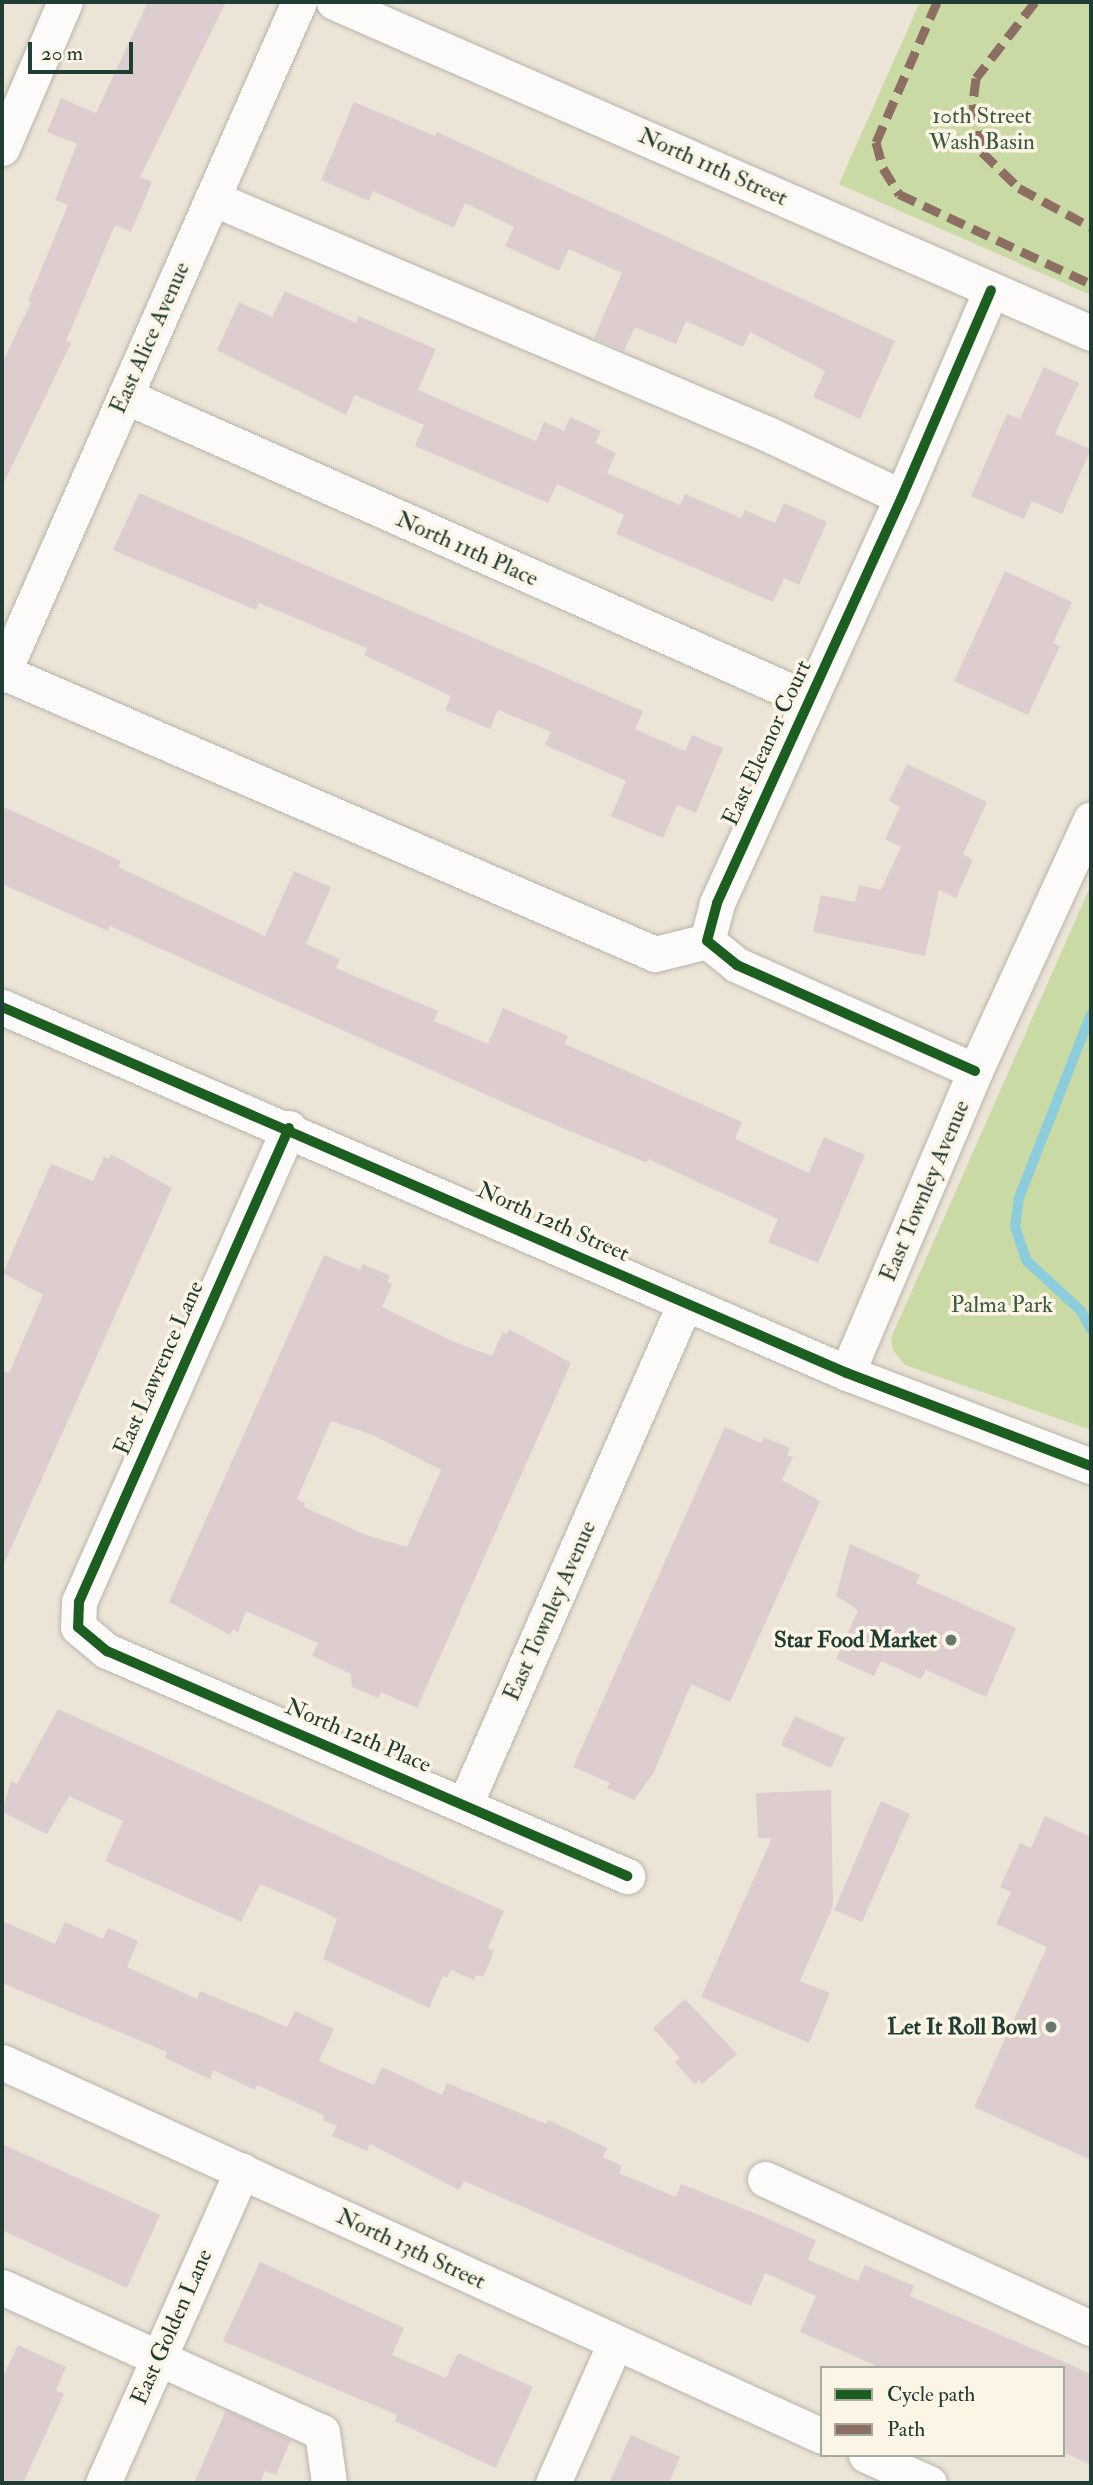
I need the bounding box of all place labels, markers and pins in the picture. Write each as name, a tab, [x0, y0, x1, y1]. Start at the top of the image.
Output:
place label: Star Food Market	[774, 1626, 937, 1654]
marker: Star Food Market	[943, 1632, 959, 1648]
place label: Let It Roll Bowl	[887, 2013, 1037, 2041]
marker: Let It Roll Bowl	[1043, 2019, 1059, 2035]

